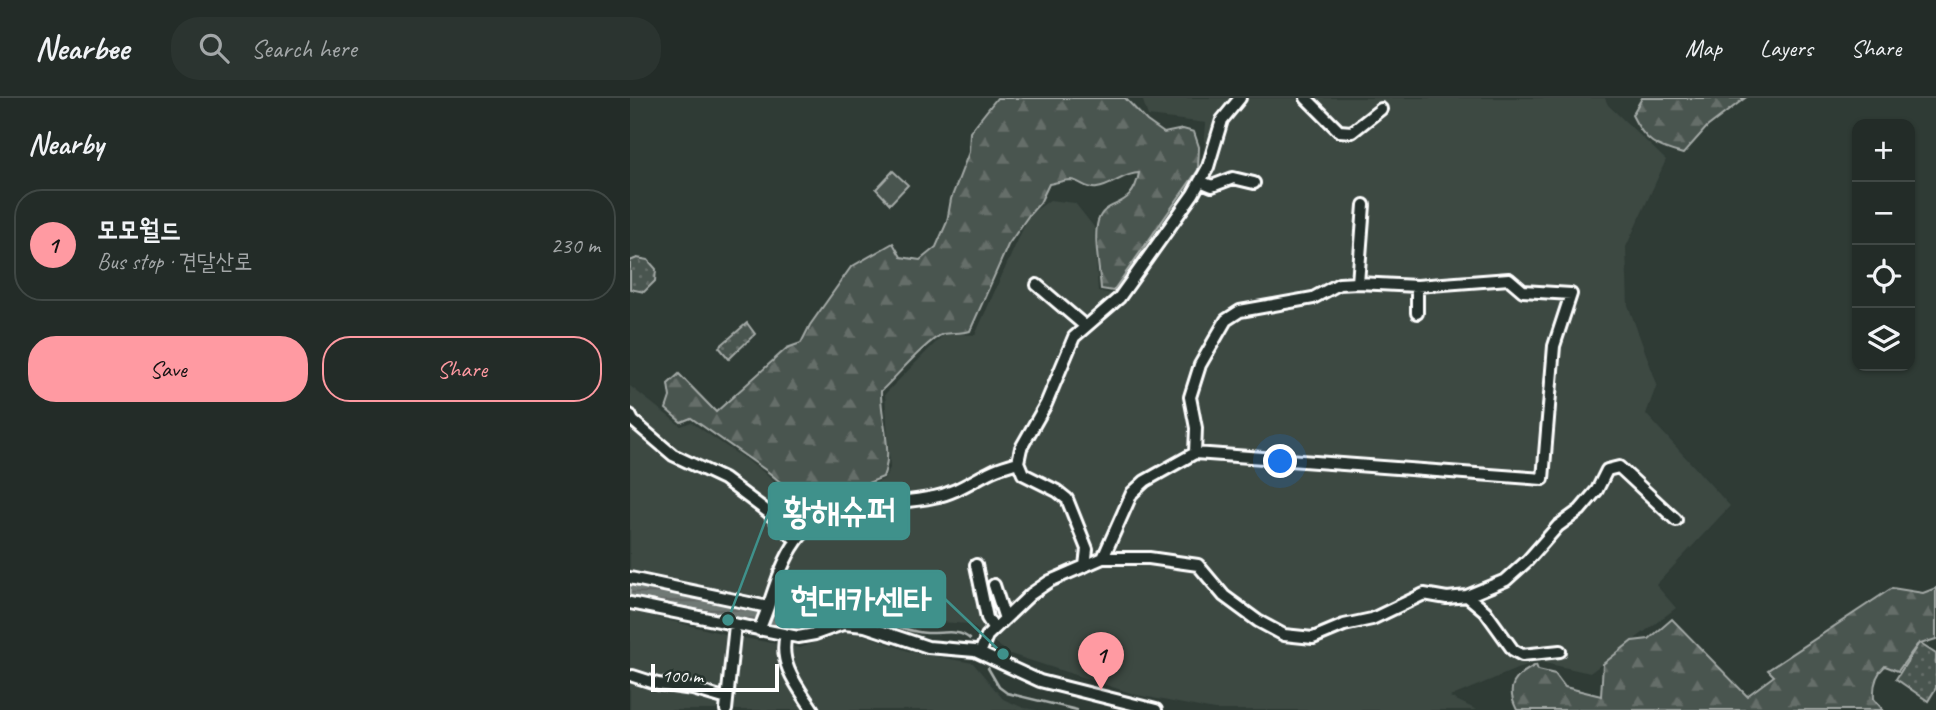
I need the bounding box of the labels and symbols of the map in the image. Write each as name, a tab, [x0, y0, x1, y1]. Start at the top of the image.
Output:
your location	[1263, 444, 1297, 478]
callout: 황해슈퍼	[769, 483, 909, 539]
text: 황해슈퍼	[783, 489, 895, 534]
callout: 현대카센타	[776, 571, 945, 627]
text: 현대카센타	[791, 577, 932, 622]
pin: 1	[1078, 632, 1124, 690]
scale bar	[651, 661, 779, 693]

